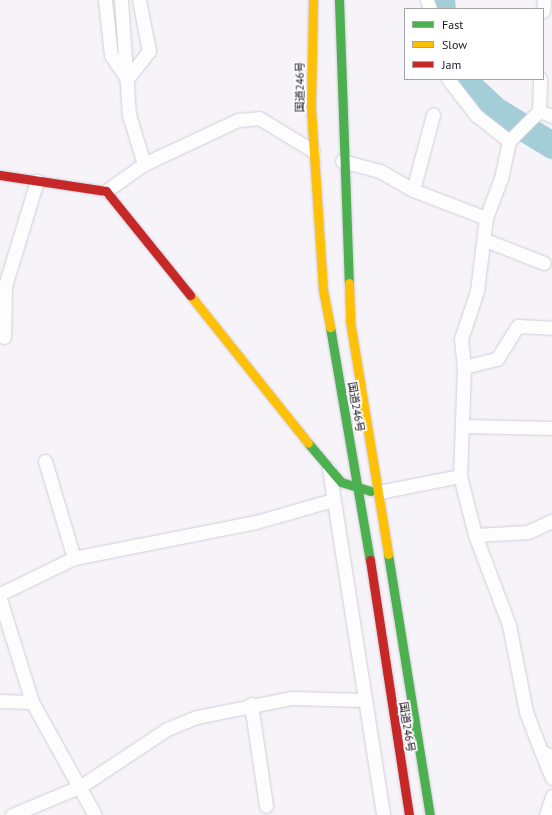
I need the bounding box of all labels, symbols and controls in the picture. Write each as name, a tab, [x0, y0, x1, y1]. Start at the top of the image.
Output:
legend	[404, 8, 544, 80]
text: Fast	[442, 17, 463, 32]
text: Slow	[442, 37, 467, 52]
text: Jam	[442, 57, 461, 72]
street label: 国道246号	[293, 62, 307, 112]
street label: 国道246号	[345, 381, 367, 433]
street label: 国道246号	[396, 701, 418, 753]

